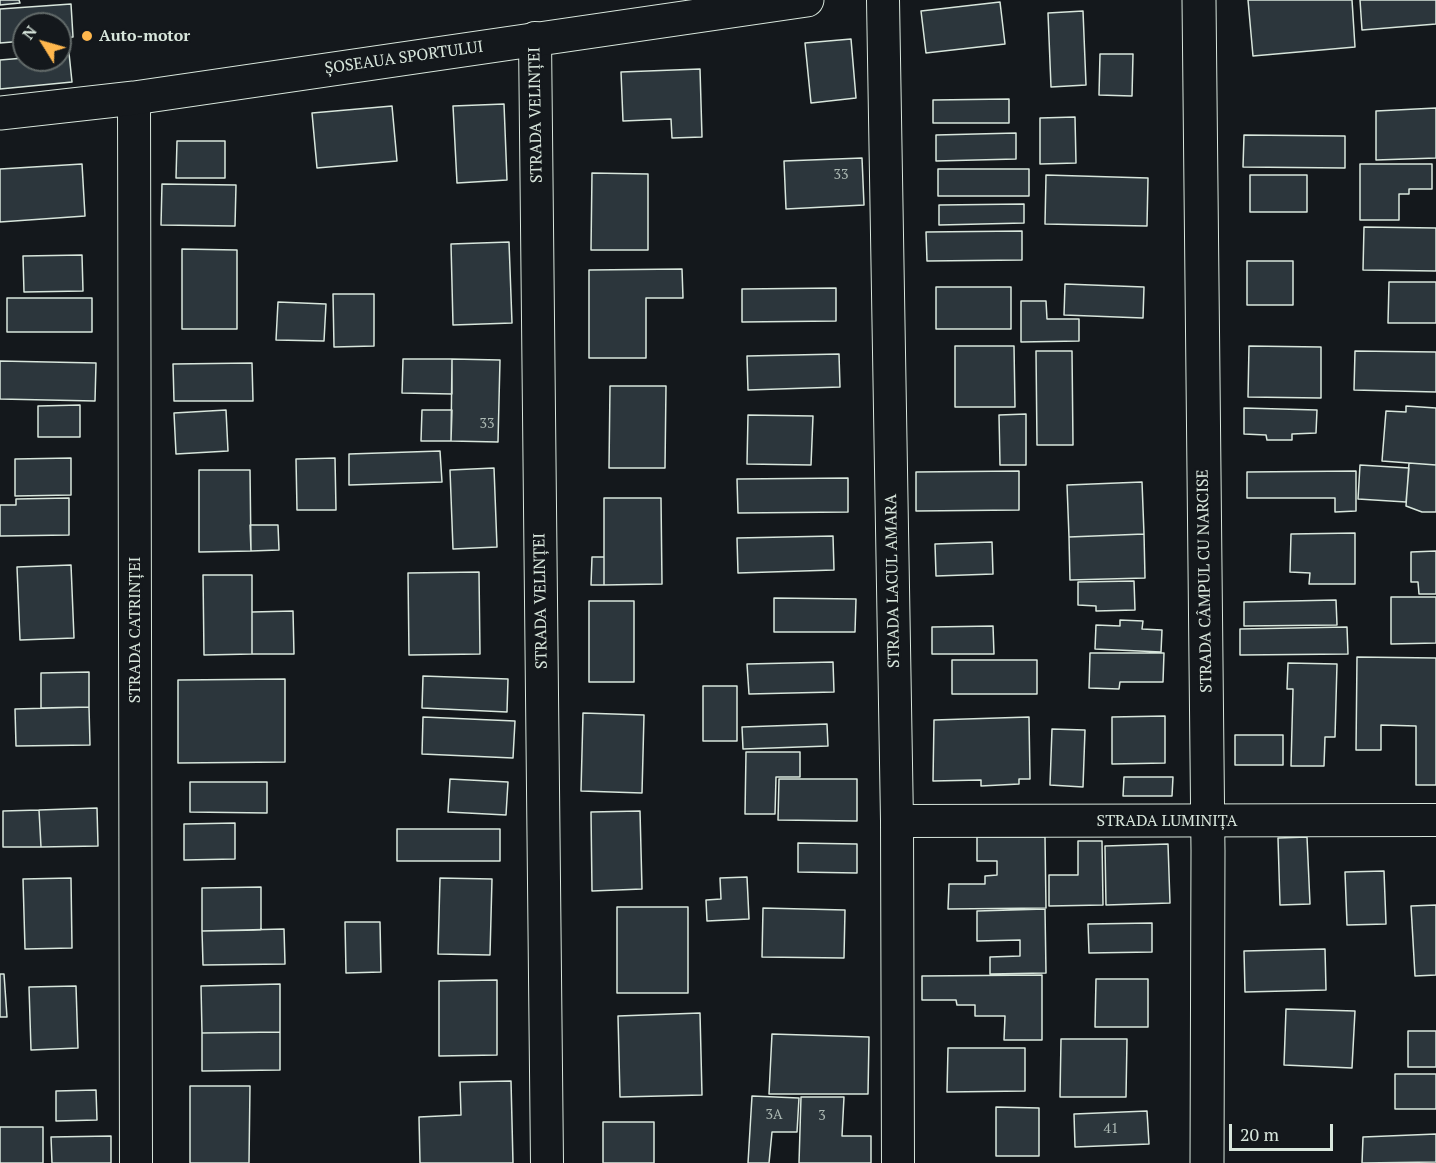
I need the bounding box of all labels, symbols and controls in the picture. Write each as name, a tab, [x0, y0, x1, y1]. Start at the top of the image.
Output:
north arrow	[12, 12, 72, 72]
text: N	[17, 21, 42, 44]
place label: Auto-motor	[99, 26, 190, 46]
marker: Auto-motor	[80, 29, 94, 43]
street label: ȘOSEAUA SPORTULUI	[324, 37, 484, 79]
street label: STRADA VELINȚEI	[525, 47, 547, 183]
house number: 33	[834, 167, 848, 183]
house number: 33	[480, 416, 494, 432]
street label: STRADA CÂMPUL CU NARCISE	[1193, 469, 1217, 693]
street label: STRADA LACUL AMARA	[882, 494, 904, 668]
street label: STRADA VELINȚEI	[530, 533, 552, 669]
street label: STRADA CATRINȚEI	[125, 557, 145, 703]
street label: STRADA LUMINIȚA	[1097, 811, 1237, 831]
house number: 3A	[765, 1107, 783, 1123]
house number: 3	[818, 1108, 826, 1124]
scale bar	[1232, 1112, 1336, 1150]
house number: 41	[1104, 1121, 1118, 1137]
text: 20 m	[1240, 1122, 1279, 1146]

